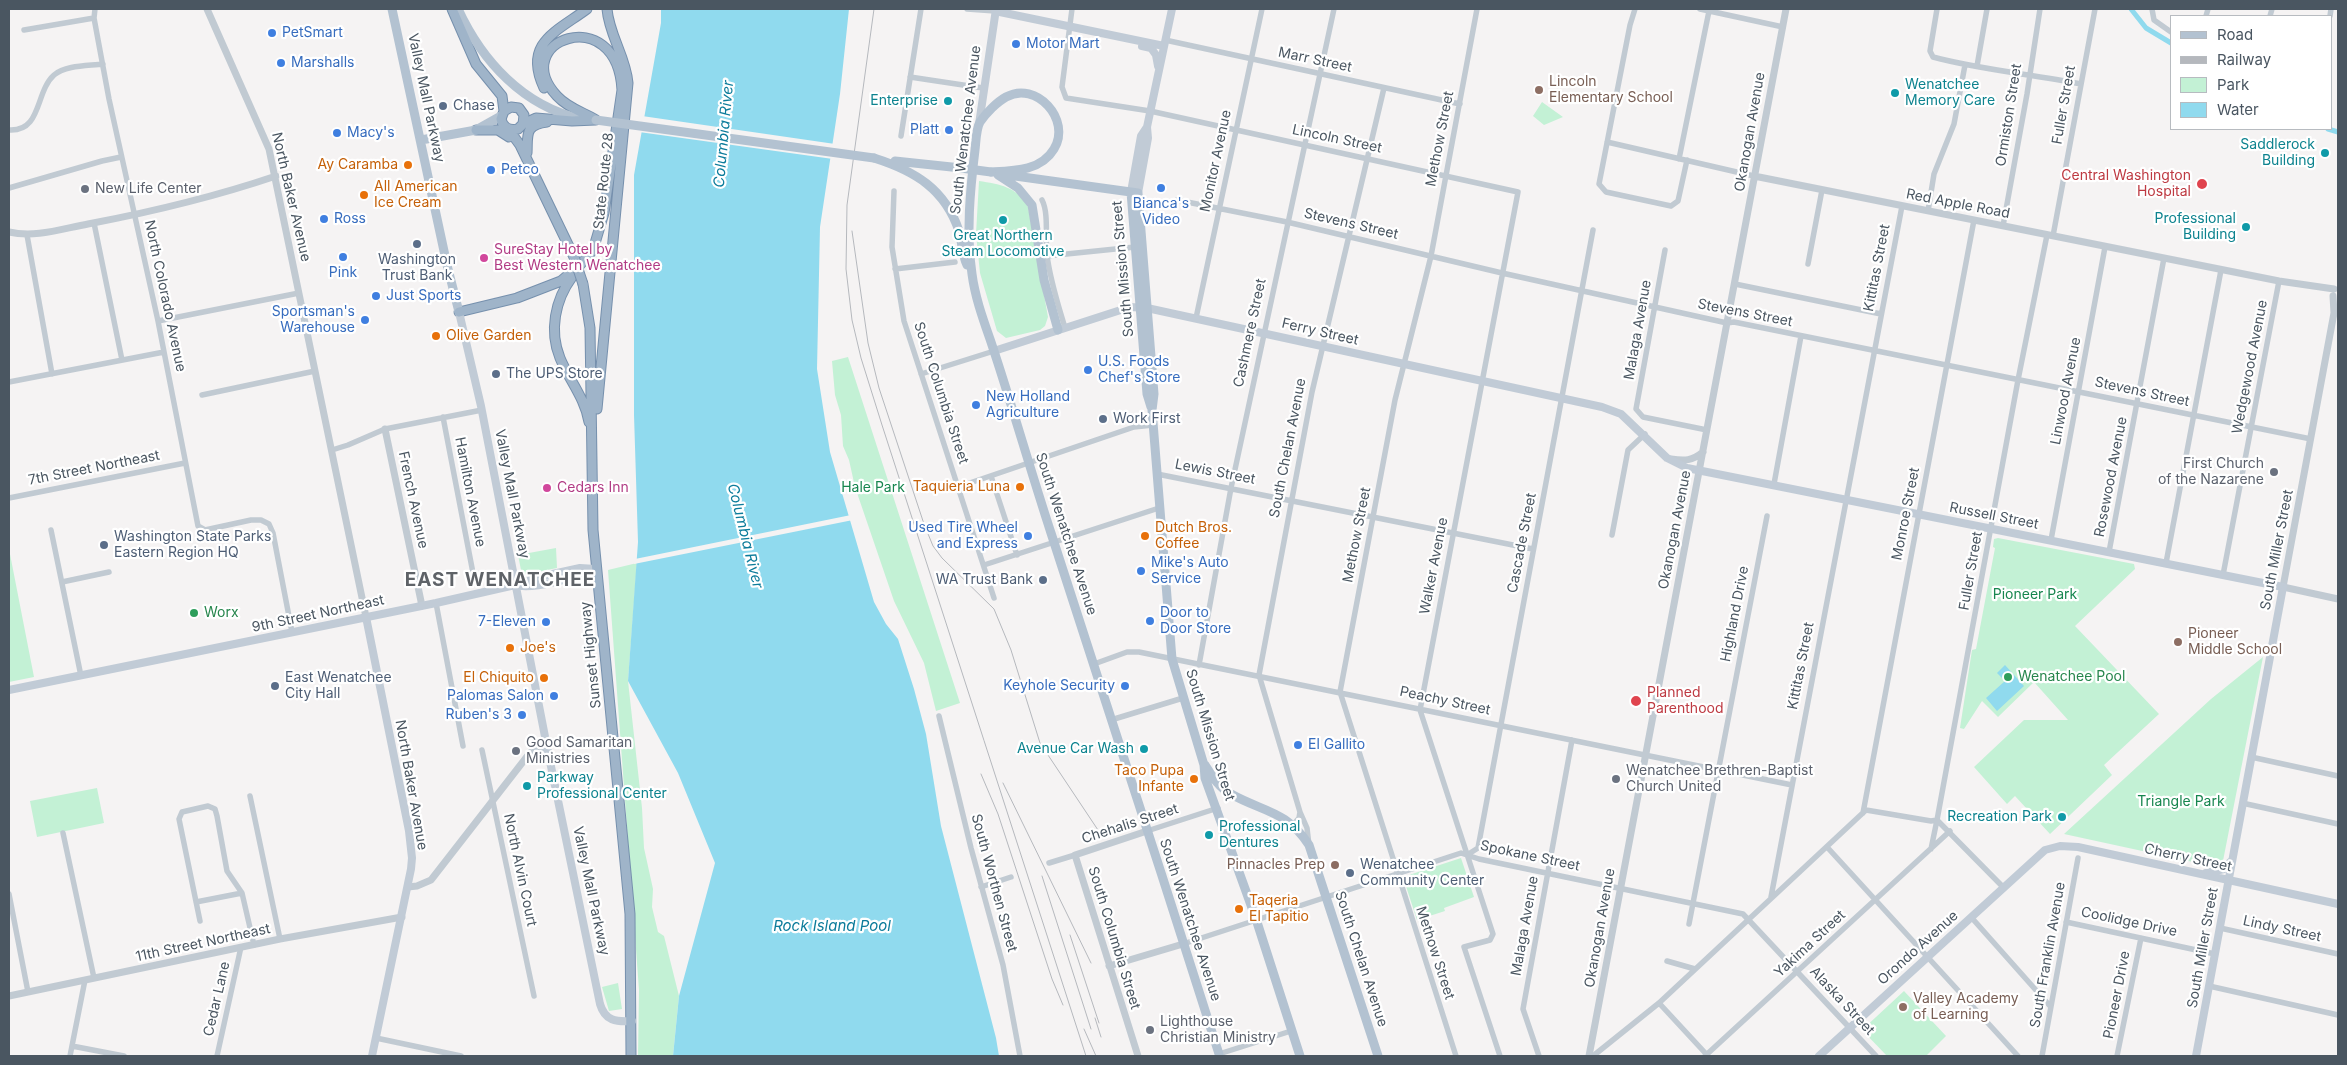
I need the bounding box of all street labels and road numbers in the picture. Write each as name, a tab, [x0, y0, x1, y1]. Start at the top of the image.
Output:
street label: Valley Mall Parkway	[404, 32, 448, 164]
street label: Marr Street	[1277, 44, 1353, 76]
street label: South Wenatchee Avenue	[947, 45, 985, 215]
street label: Ormiston Street	[1993, 62, 2025, 168]
street label: Fuller Street	[2049, 64, 2079, 146]
street label: Okanogan Avenue	[1731, 71, 1769, 193]
street label: Methow Street	[1423, 90, 1457, 188]
street label: Monitor Avenue	[1197, 108, 1235, 214]
street label: Lincoln Street	[1291, 121, 1383, 157]
street label: North Baker Avenue	[268, 131, 314, 263]
street label: State Route 28	[591, 132, 617, 230]
street label: Red Apple Road	[1905, 186, 2011, 222]
street label: South Mission Street	[1109, 200, 1137, 338]
street label: Stevens Street	[1302, 205, 1400, 243]
street label: North Colorado Avenue	[141, 219, 189, 373]
street label: Kittitas Street	[1860, 223, 1894, 313]
street label: Cashmere Street	[1230, 277, 1270, 389]
street label: Malaga Avenue	[1621, 279, 1655, 381]
street label: Stevens Street	[1696, 296, 1794, 330]
street label: Wedgewood Avenue	[2229, 299, 2271, 435]
street label: Ferry Street	[1280, 315, 1360, 349]
street label: South Columbia Street	[910, 320, 972, 466]
street label: Linwood Avenue	[2047, 336, 2085, 446]
street label: Stevens Street	[2093, 374, 2191, 410]
street label: South Chelan Avenue	[1266, 377, 1310, 519]
street label: Rosewood Avenue	[2091, 415, 2131, 539]
street label: Valley Mall Parkway	[491, 428, 533, 560]
street label: Hamilton Avenue	[451, 436, 489, 548]
street label: 7th Street Northeast	[27, 447, 161, 489]
street label: French Avenue	[395, 450, 431, 550]
street label: South Wenatchee Avenue	[1032, 451, 1100, 617]
street label: Lewis Street	[1173, 456, 1257, 488]
street label: Monroe Street	[1889, 466, 1923, 562]
street label: Okanogan Avenue	[1655, 469, 1695, 591]
street label: Methow Street	[1340, 486, 1374, 584]
street label: South Miller Street	[2257, 488, 2297, 612]
street label: Cascade Street	[1504, 492, 1540, 594]
street label: Russell Street	[1948, 499, 2040, 533]
street label: Walker Avenue	[1416, 516, 1452, 616]
street label: Fuller Street	[1956, 530, 1986, 612]
street label: Highland Drive	[1717, 565, 1753, 663]
street label: 9th Street Northeast	[250, 592, 386, 636]
street label: Sunset Highway	[577, 601, 605, 709]
street label: Kittitas Street	[1784, 621, 1818, 711]
street label: South Mission Street	[1182, 667, 1238, 803]
street label: Peachy Street	[1398, 683, 1492, 719]
street label: North Baker Avenue	[391, 718, 431, 852]
street label: Chehalis Street	[1080, 800, 1180, 848]
street label: North Alvin Court	[500, 812, 540, 928]
street label: South Worthen Street	[967, 812, 1021, 954]
street label: Valley Mall Parkway	[569, 825, 613, 957]
street label: South Wenatchee Avenue	[1156, 837, 1224, 1003]
street label: Spokane Street	[1479, 837, 1581, 875]
street label: Cherry Street	[2143, 841, 2233, 875]
street label: South Columbia Street	[1084, 865, 1144, 1011]
street label: Okanogan Avenue	[1581, 867, 1619, 989]
street label: Malaga Avenue	[1508, 875, 1542, 977]
street label: South Franklin Avenue	[2027, 881, 2069, 1029]
street label: South Miller Street	[2184, 886, 2222, 1010]
street label: South Chelan Avenue	[1331, 889, 1391, 1029]
street label: Methow Street	[1412, 904, 1458, 1002]
street label: Coolidge Drive	[2079, 904, 2179, 940]
street label: Yakima Street	[1771, 907, 1849, 981]
street label: Orondo Avenue	[1874, 907, 1962, 989]
street label: Lindy Street	[2241, 913, 2323, 945]
street label: 11th Street Northeast	[134, 921, 272, 965]
street label: Pioneer Drive	[2100, 950, 2134, 1040]
street label: Cedar Lane	[200, 960, 234, 1038]
street label: Alaska Street	[1806, 963, 1878, 1039]

